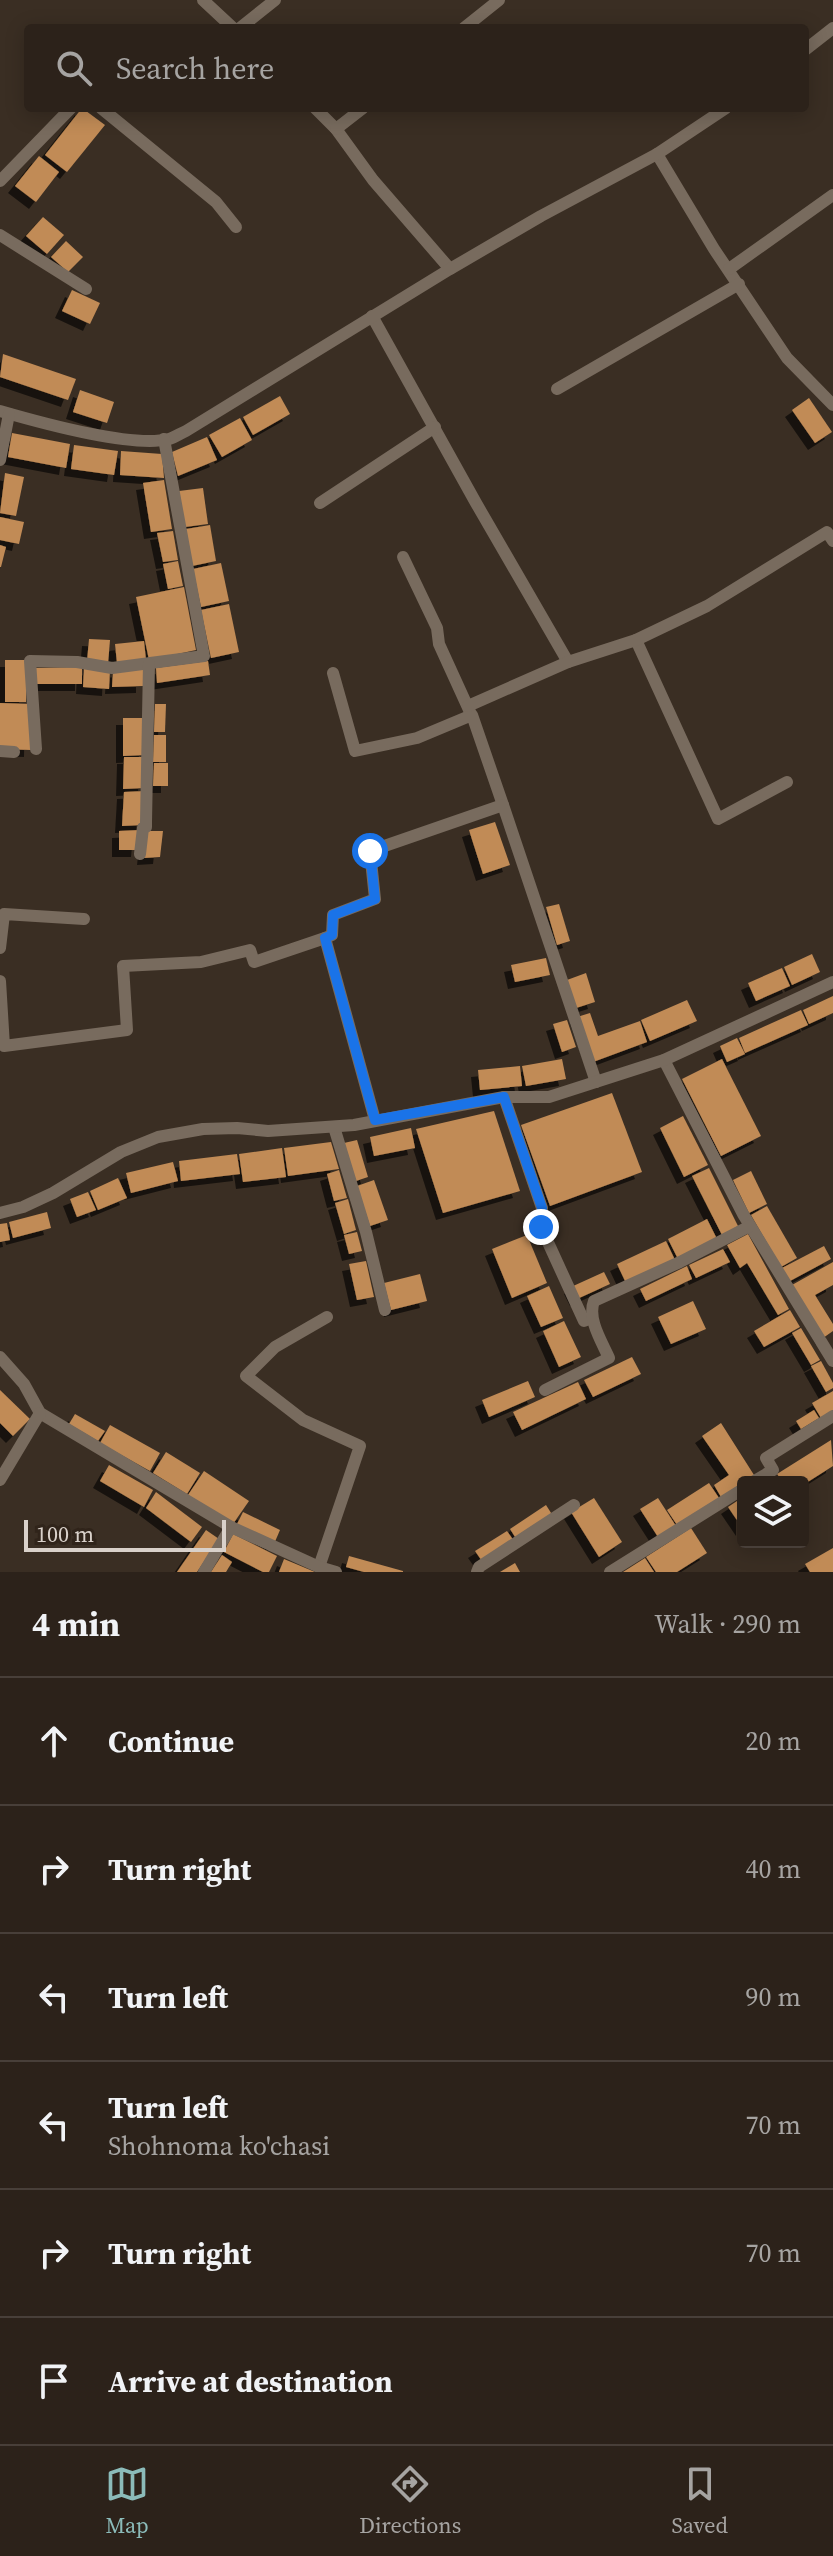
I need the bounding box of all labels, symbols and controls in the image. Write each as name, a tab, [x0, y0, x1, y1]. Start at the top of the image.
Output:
search box	[24, 24, 809, 112]
icon: search	[52, 46, 96, 90]
text: Search here	[116, 48, 274, 89]
route start	[352, 833, 388, 869]
route end	[523, 1209, 559, 1245]
map controls	[737, 1476, 809, 1548]
button: layers	[737, 1476, 809, 1548]
scale bar	[24, 1516, 226, 1552]
text: 100 m	[36, 1519, 94, 1549]
text: 4 min	[32, 1601, 120, 1647]
text: Walk · 290 m	[654, 1606, 801, 1642]
icon: ahead	[32, 1719, 76, 1763]
text: Continue	[108, 1721, 234, 1762]
text: 20 m	[746, 1723, 801, 1759]
icon: right	[32, 1847, 76, 1891]
text: Turn right	[108, 1849, 251, 1890]
text: 40 m	[746, 1851, 801, 1887]
icon: left	[32, 1975, 76, 2019]
text: Turn left	[108, 1977, 228, 2018]
text: 90 m	[746, 1979, 801, 2015]
text: Turn left	[108, 2087, 228, 2128]
icon: left	[32, 2103, 76, 2147]
text: 70 m	[746, 2107, 801, 2143]
text: Shohnoma ko'chasi	[108, 2128, 330, 2164]
icon: right	[32, 2231, 76, 2275]
text: Turn right	[108, 2233, 251, 2274]
text: 70 m	[746, 2235, 801, 2271]
icon: arrive	[32, 2359, 76, 2403]
text: Arrive at destination	[108, 2361, 393, 2402]
tab: Map	[105, 2462, 149, 2540]
tab: Directions	[359, 2462, 461, 2540]
tab: Saved	[671, 2462, 728, 2540]

